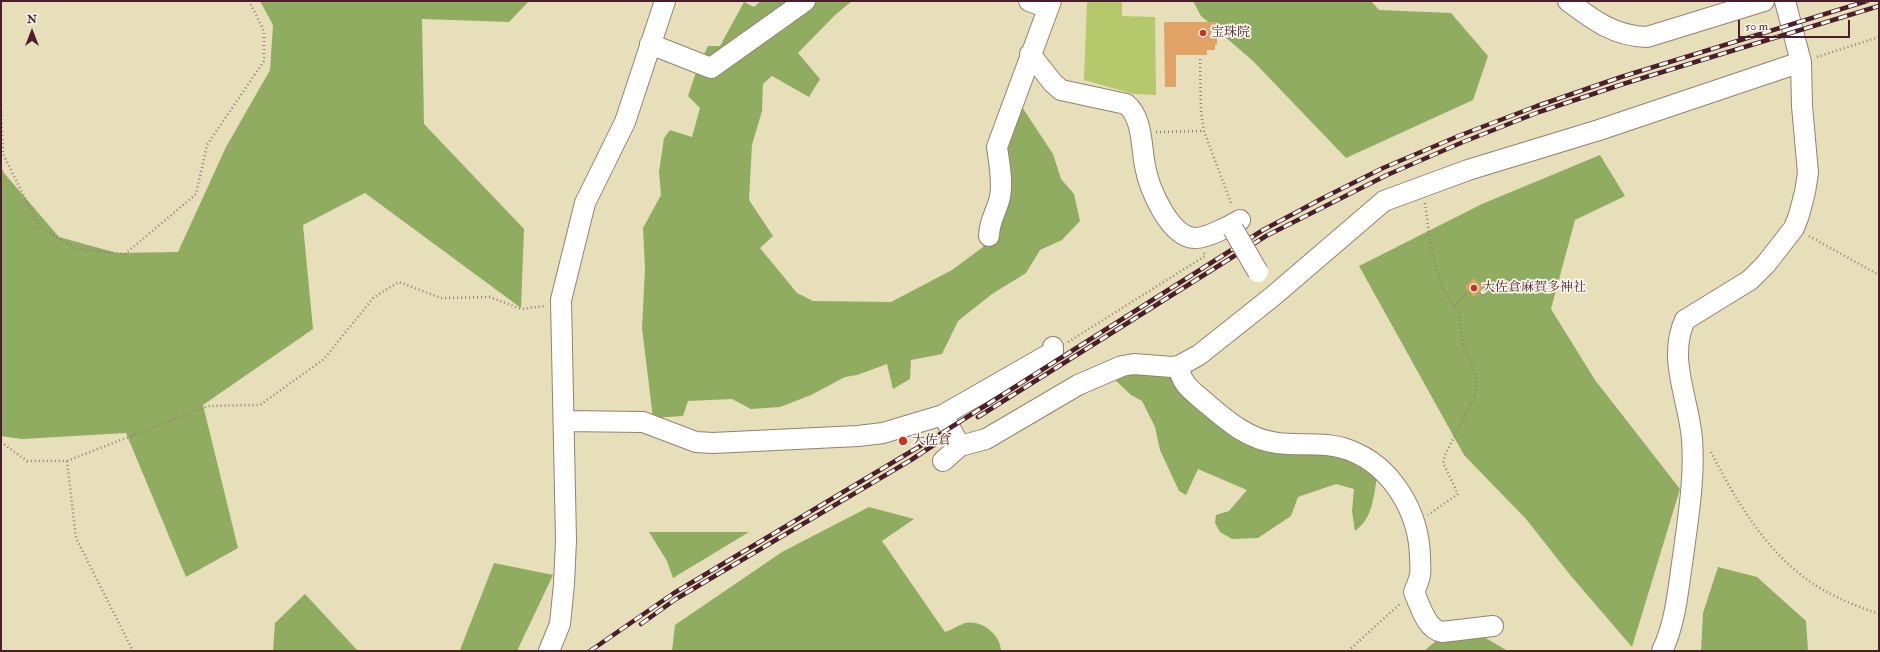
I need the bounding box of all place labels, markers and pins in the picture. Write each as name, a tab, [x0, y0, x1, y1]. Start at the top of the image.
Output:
place label: 宝珠院	[1211, 25, 1250, 41]
marker: 宝珠院	[1198, 28, 1208, 38]
place label: 大佐倉麻賀多神社	[1482, 280, 1586, 296]
marker: 大佐倉麻賀多神社	[1469, 283, 1479, 293]
place label: 大佐倉	[912, 433, 951, 449]
marker: 大佐倉	[897, 435, 909, 447]

